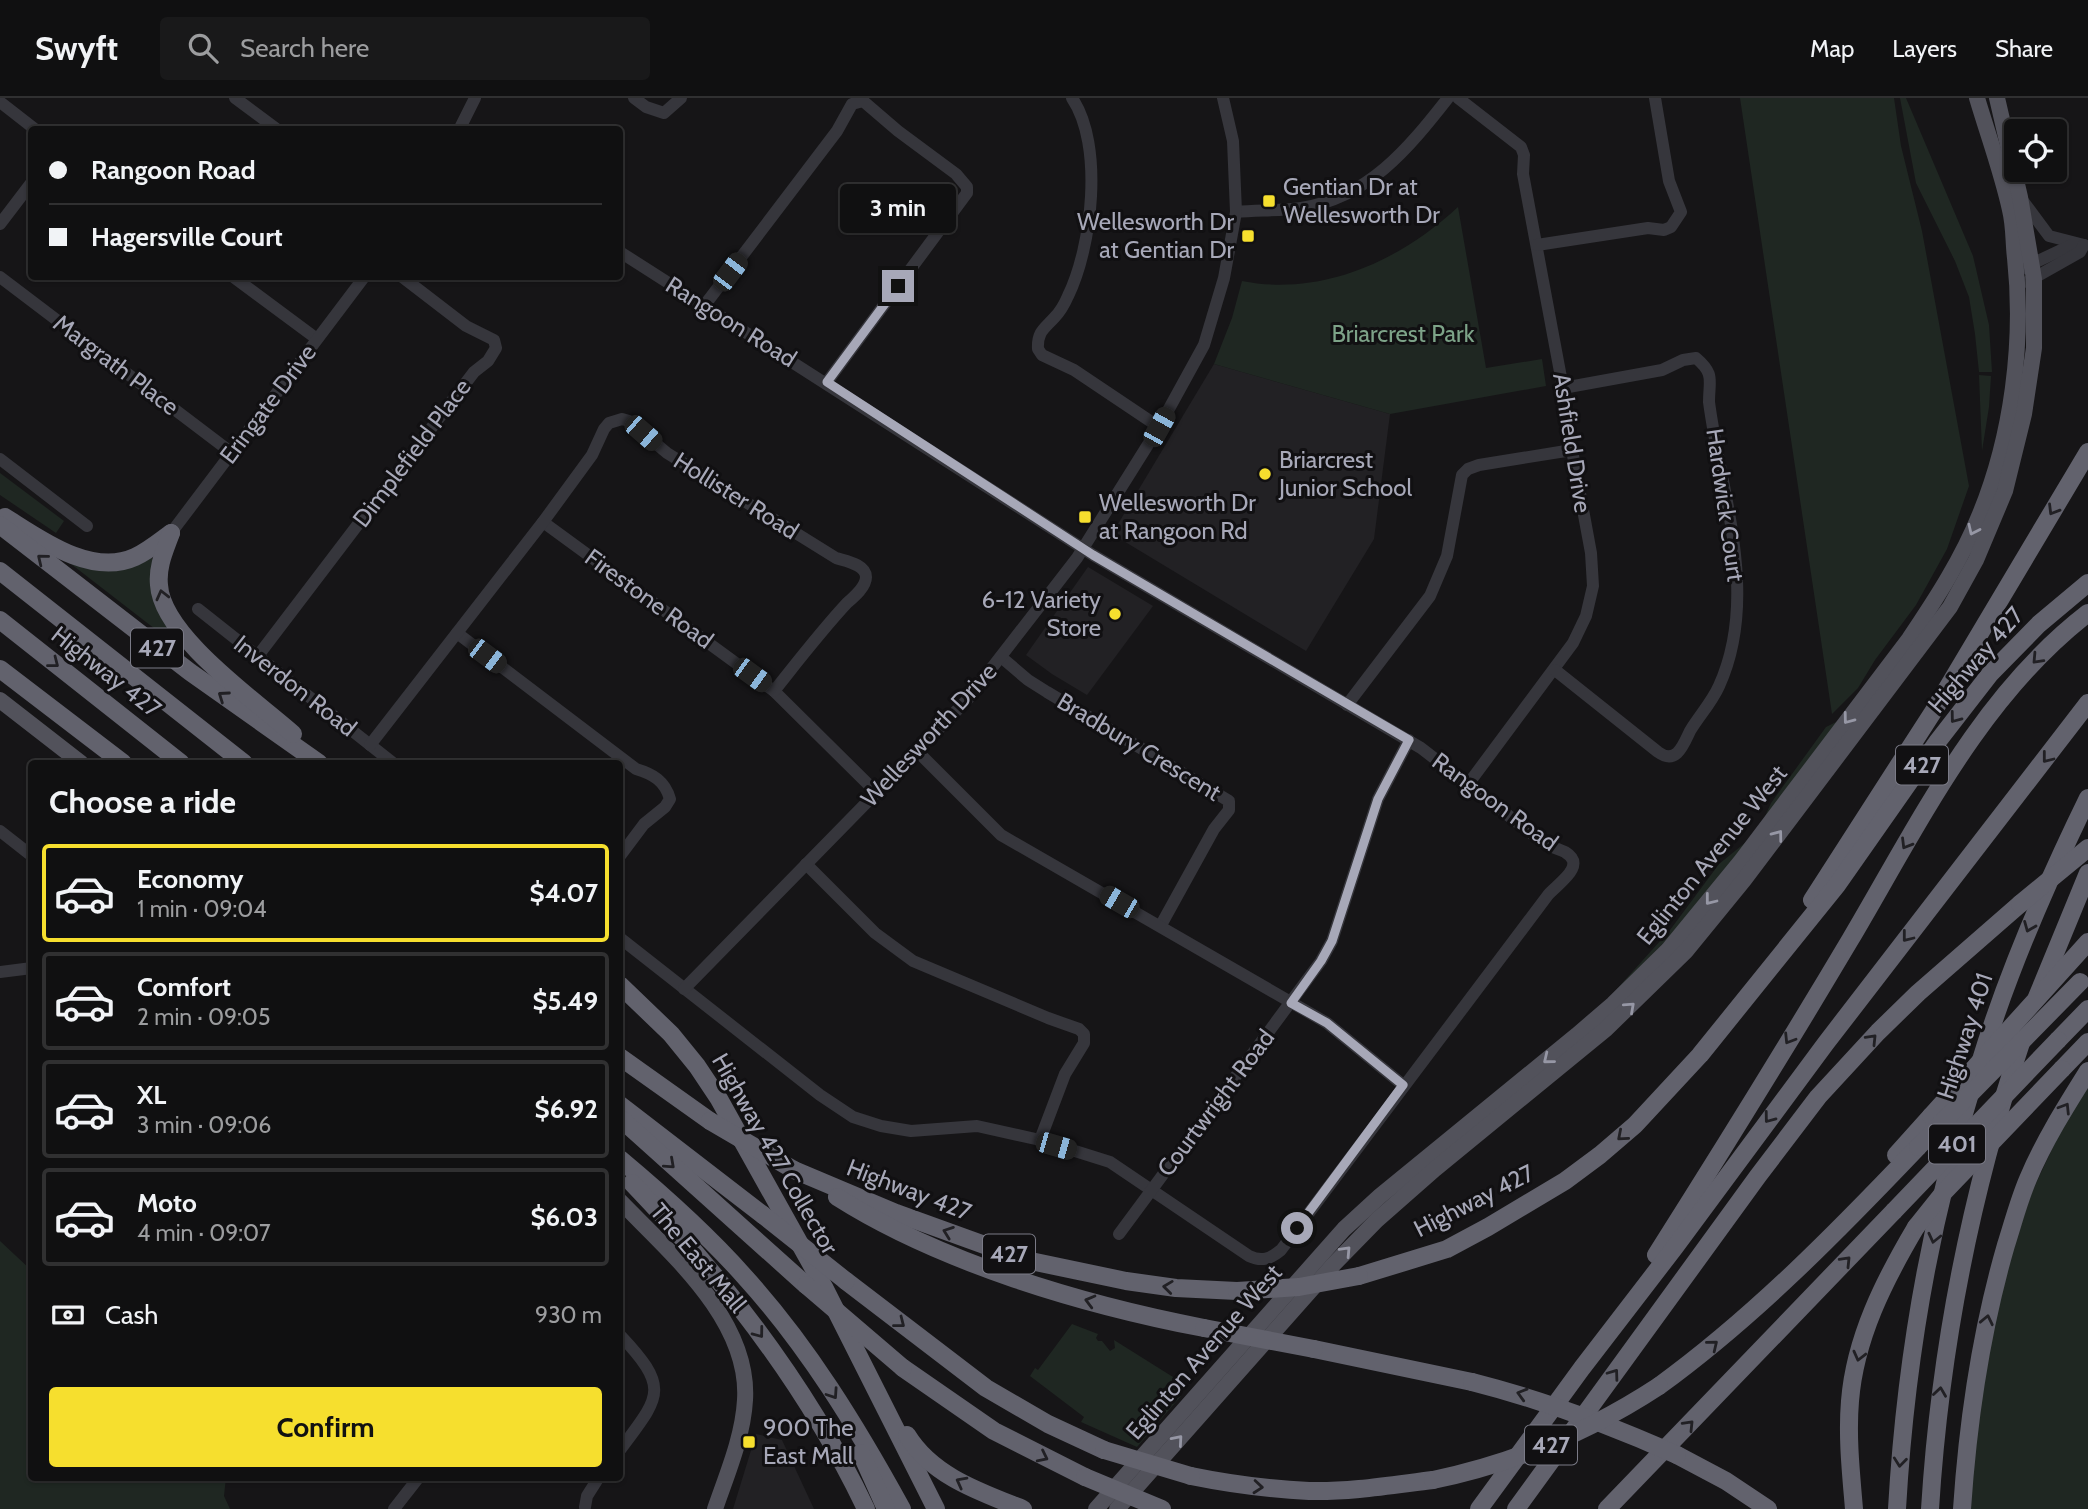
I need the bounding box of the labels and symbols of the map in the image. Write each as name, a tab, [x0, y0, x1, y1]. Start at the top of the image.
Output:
place label: Gentian Dr at Wellesworth Dr	[1283, 172, 1440, 229]
callout: 3 min	[840, 184, 956, 234]
marker: Gentian Dr at Wellesworth Dr	[1261, 193, 1277, 209]
place label: Wellesworth Dr at Gentian Dr	[1077, 207, 1234, 264]
marker: Wellesworth Dr at Gentian Dr	[1240, 228, 1256, 244]
car	[709, 249, 752, 295]
street label: Rangoon Road	[661, 270, 802, 373]
route end	[882, 270, 914, 302]
street label: Margrath Place	[48, 308, 185, 421]
park label: Briarcrest Park	[1332, 319, 1475, 348]
street label: Eringate Drive	[213, 338, 322, 469]
street label: Ashfield Drive	[1547, 371, 1598, 515]
street label: Dimplefield Place	[346, 373, 477, 533]
car	[1140, 404, 1179, 450]
car	[621, 411, 666, 455]
street label: Hardwick Court	[1700, 427, 1751, 583]
place label: Briarcrest Junior School	[1278, 445, 1412, 502]
street label: Hollister Road	[669, 446, 804, 545]
marker: Briarcrest Junior School	[1257, 466, 1273, 482]
place label: Wellesworth Dr at Rangoon Rd	[1099, 488, 1256, 545]
one-way arrow	[2048, 503, 2061, 516]
marker: Wellesworth Dr at Rangoon Rd	[1077, 509, 1093, 525]
one-way arrow	[1967, 523, 1981, 535]
street label: Firestone Road	[580, 542, 719, 655]
one-way arrow	[37, 554, 49, 567]
place label: 6-12 Variety Store	[981, 585, 1101, 642]
one-way arrow	[156, 589, 170, 601]
street label: Highway 427	[1922, 601, 2030, 719]
marker: 6-12 Variety Store	[1107, 606, 1123, 622]
street label: Highway 427	[46, 620, 167, 723]
road number: 427	[131, 628, 183, 668]
street label: Inverdon Road	[228, 629, 362, 742]
car	[464, 635, 511, 677]
one-way arrow	[2033, 651, 2046, 664]
one-way arrow	[46, 654, 58, 667]
car	[729, 654, 776, 696]
street label: Wellesworth Drive	[855, 657, 1003, 813]
street label: Bradbury Crescent	[1052, 686, 1226, 807]
one-way arrow	[218, 692, 231, 704]
one-way arrow	[1843, 711, 1856, 724]
one-way arrow	[1951, 711, 1963, 723]
street label: Rangoon Road	[1427, 746, 1564, 857]
road number: 427	[1896, 746, 1948, 785]
one-way arrow	[2042, 750, 2055, 763]
street label: Eglinton Avenue West	[1630, 759, 1793, 950]
one-way arrow	[1770, 830, 1782, 843]
one-way arrow	[1902, 836, 1915, 849]
car	[1096, 882, 1143, 922]
one-way arrow	[1706, 893, 1719, 905]
one-way arrow	[2023, 920, 2037, 932]
one-way arrow	[1903, 930, 1916, 942]
street label: Highway 401	[1931, 969, 1999, 1103]
one-way arrow	[1622, 1003, 1635, 1015]
street label: Courtwright Road	[1151, 1024, 1280, 1182]
one-way arrow	[1785, 1031, 1798, 1044]
one-way arrow	[1863, 1034, 1876, 1047]
street label: Highway 427 Collector	[706, 1048, 845, 1260]
one-way arrow	[1543, 1051, 1556, 1063]
one-way arrow	[2056, 1102, 2069, 1115]
one-way arrow	[1765, 1111, 1778, 1123]
road number: 401	[1929, 1124, 1985, 1163]
one-way arrow	[1617, 1128, 1630, 1140]
car	[1033, 1130, 1080, 1162]
street label: Highway 427	[843, 1153, 976, 1227]
one-way arrow	[662, 1156, 675, 1168]
street label: Highway 427	[1409, 1158, 1539, 1243]
street label: The East Mall	[644, 1197, 753, 1318]
route start	[1281, 1212, 1313, 1244]
one-way arrow	[943, 1226, 955, 1240]
one-way arrow	[1928, 1232, 1943, 1244]
road number: 427	[983, 1234, 1035, 1274]
one-way arrow	[1338, 1246, 1350, 1259]
one-way arrow	[1838, 1256, 1850, 1269]
street label: Eglinton Avenue West	[1120, 1258, 1288, 1445]
one-way arrow	[1163, 1279, 1174, 1294]
one-way arrow	[1085, 1295, 1097, 1309]
one-way arrow	[1978, 1314, 1993, 1326]
one-way arrow	[892, 1315, 904, 1328]
one-way arrow	[751, 1326, 764, 1338]
one-way arrow	[1704, 1341, 1717, 1353]
one-way arrow	[1853, 1349, 1867, 1361]
one-way arrow	[1606, 1369, 1618, 1382]
one-way arrow	[825, 1386, 837, 1399]
one-way arrow	[1933, 1386, 1948, 1398]
one-way arrow	[1516, 1388, 1528, 1403]
place label: 900 The East Mall	[763, 1413, 854, 1470]
one-way arrow	[1680, 1421, 1693, 1434]
road number: 427	[1525, 1426, 1577, 1464]
marker: 900 The East Mall	[741, 1434, 757, 1450]
one-way arrow	[1170, 1435, 1183, 1448]
one-way arrow	[1035, 1449, 1048, 1463]
one-way arrow	[1893, 1457, 1908, 1468]
one-way arrow	[955, 1477, 968, 1490]
one-way arrow	[1253, 1479, 1264, 1494]

